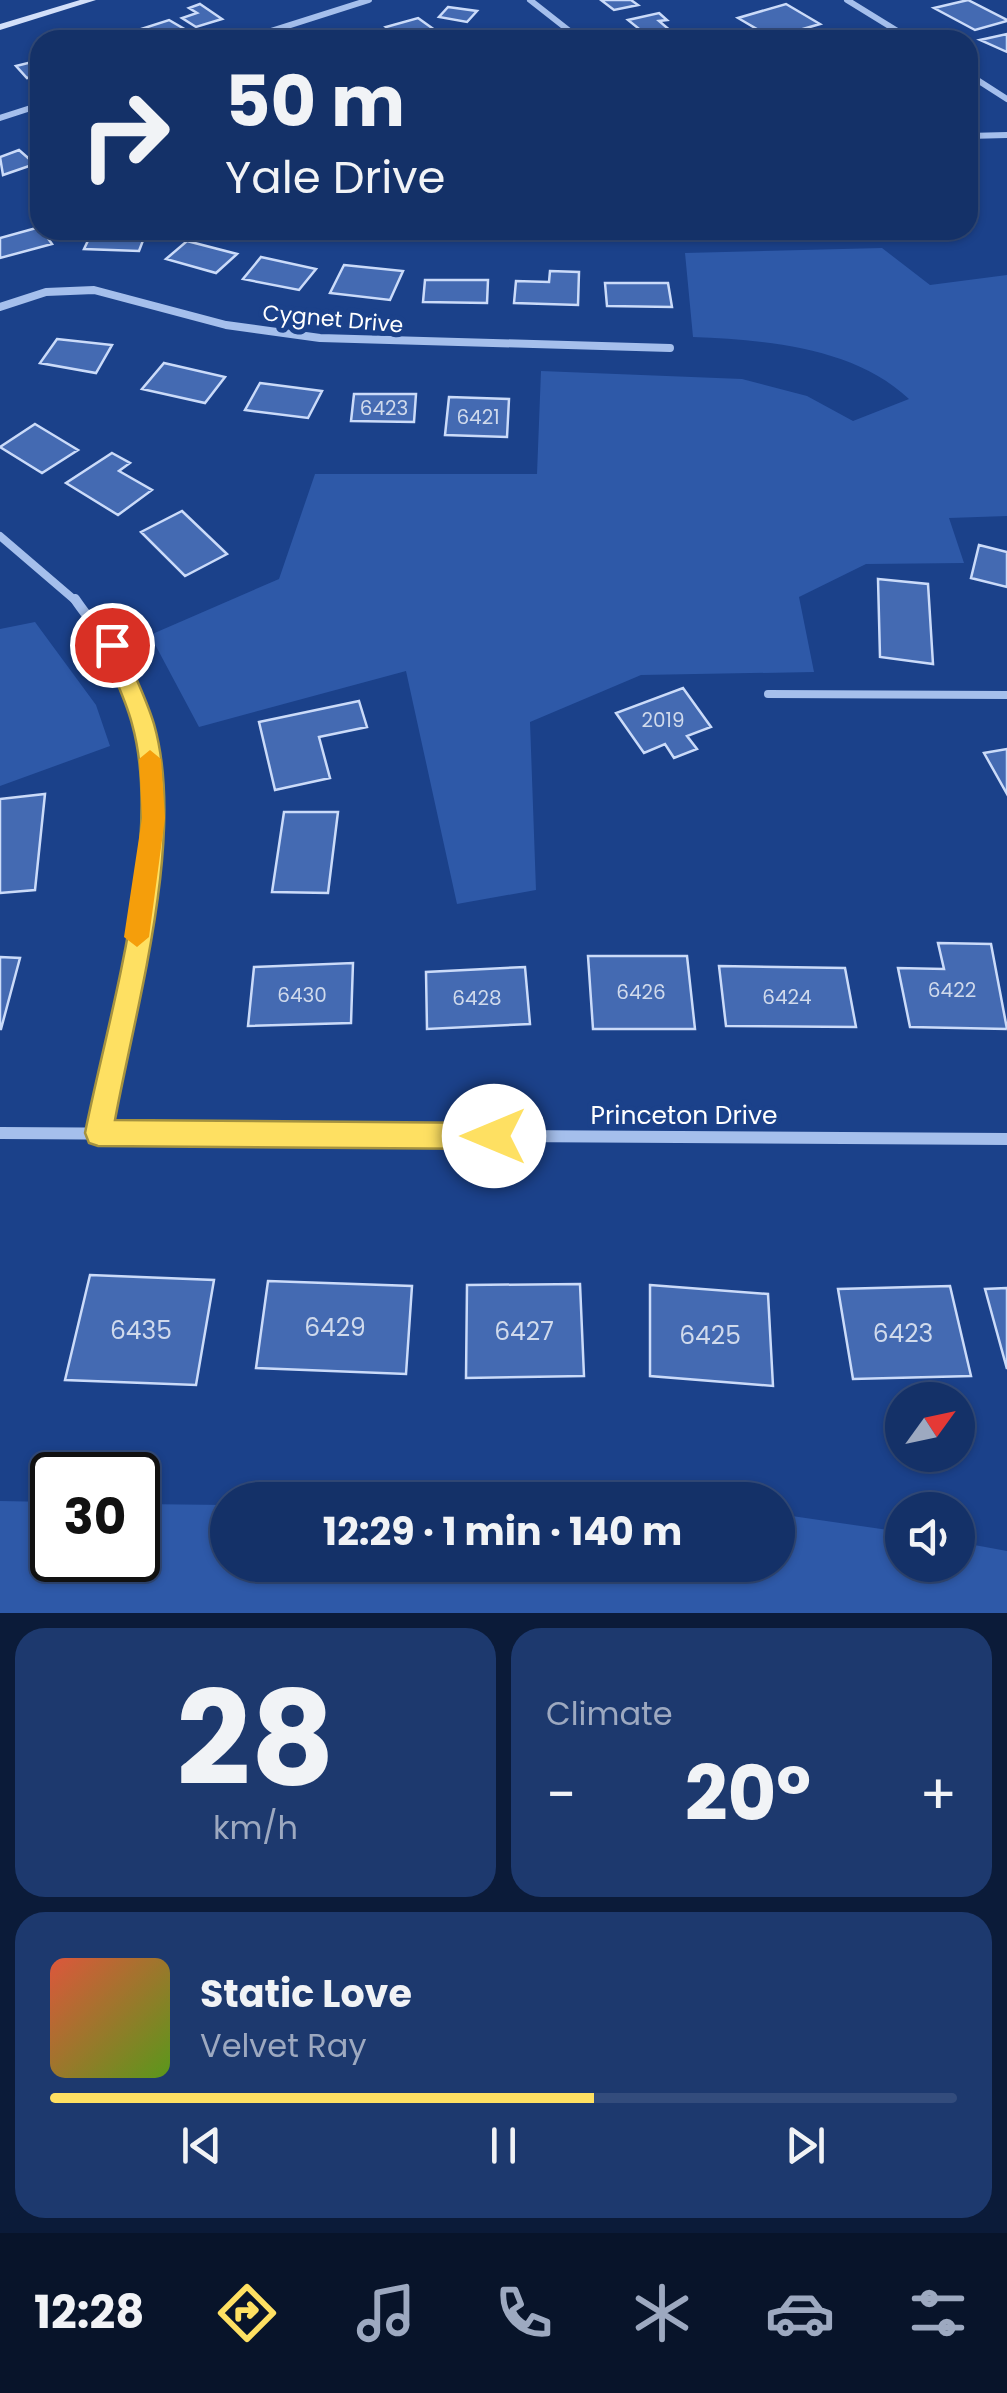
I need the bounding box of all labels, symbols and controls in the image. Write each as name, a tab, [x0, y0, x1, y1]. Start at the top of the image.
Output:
text: 50 m	[225, 52, 405, 151]
icon: right	[60, 70, 190, 200]
text: Yale Drive	[225, 146, 446, 209]
street label: Cygnet Drive	[261, 297, 405, 341]
house number: 6423	[360, 394, 408, 422]
house number: 6421	[456, 403, 500, 431]
pin	[70, 603, 155, 688]
icon: arrive	[85, 618, 140, 673]
house number: 2019	[641, 706, 685, 734]
house number: 6422	[928, 976, 976, 1004]
house number: 6426	[616, 978, 666, 1006]
house number: 6430	[277, 981, 327, 1009]
house number: 6424	[762, 983, 812, 1011]
house number: 6428	[452, 984, 502, 1012]
position arrow	[442, 1084, 546, 1188]
street label: Princeton Drive	[590, 1098, 778, 1133]
house number: 6429	[304, 1310, 366, 1345]
house number: 6435	[110, 1313, 172, 1348]
house number: 6427	[494, 1314, 554, 1349]
house number: 6423	[873, 1316, 933, 1351]
house number: 6425	[679, 1318, 741, 1353]
north arrow	[885, 1382, 975, 1472]
map controls	[885, 1382, 975, 1582]
speed limit sign: 30	[30, 1452, 160, 1582]
button: sound	[885, 1492, 975, 1582]
text: 12:29 · 1 min · 140 m	[323, 1505, 682, 1558]
text: 28	[176, 1647, 335, 1830]
text: Climate	[546, 1691, 673, 1736]
text: 20°	[685, 1741, 811, 1846]
text: −	[546, 1756, 576, 1833]
text: +	[919, 1756, 957, 1833]
text: km/h	[213, 1805, 298, 1850]
text: Static Love	[200, 1967, 412, 2020]
text: Velvet Ray	[200, 2023, 366, 2068]
icon: previous	[174, 2118, 229, 2173]
icon: pause	[476, 2118, 531, 2173]
icon: next	[778, 2118, 833, 2173]
icon: directions	[212, 2278, 282, 2348]
icon: music	[351, 2278, 421, 2348]
icon: phone	[489, 2278, 559, 2348]
icon: climate	[627, 2278, 697, 2348]
icon: car	[765, 2278, 835, 2348]
icon: filters	[903, 2278, 973, 2348]
text: 12:28	[34, 2281, 144, 2344]

